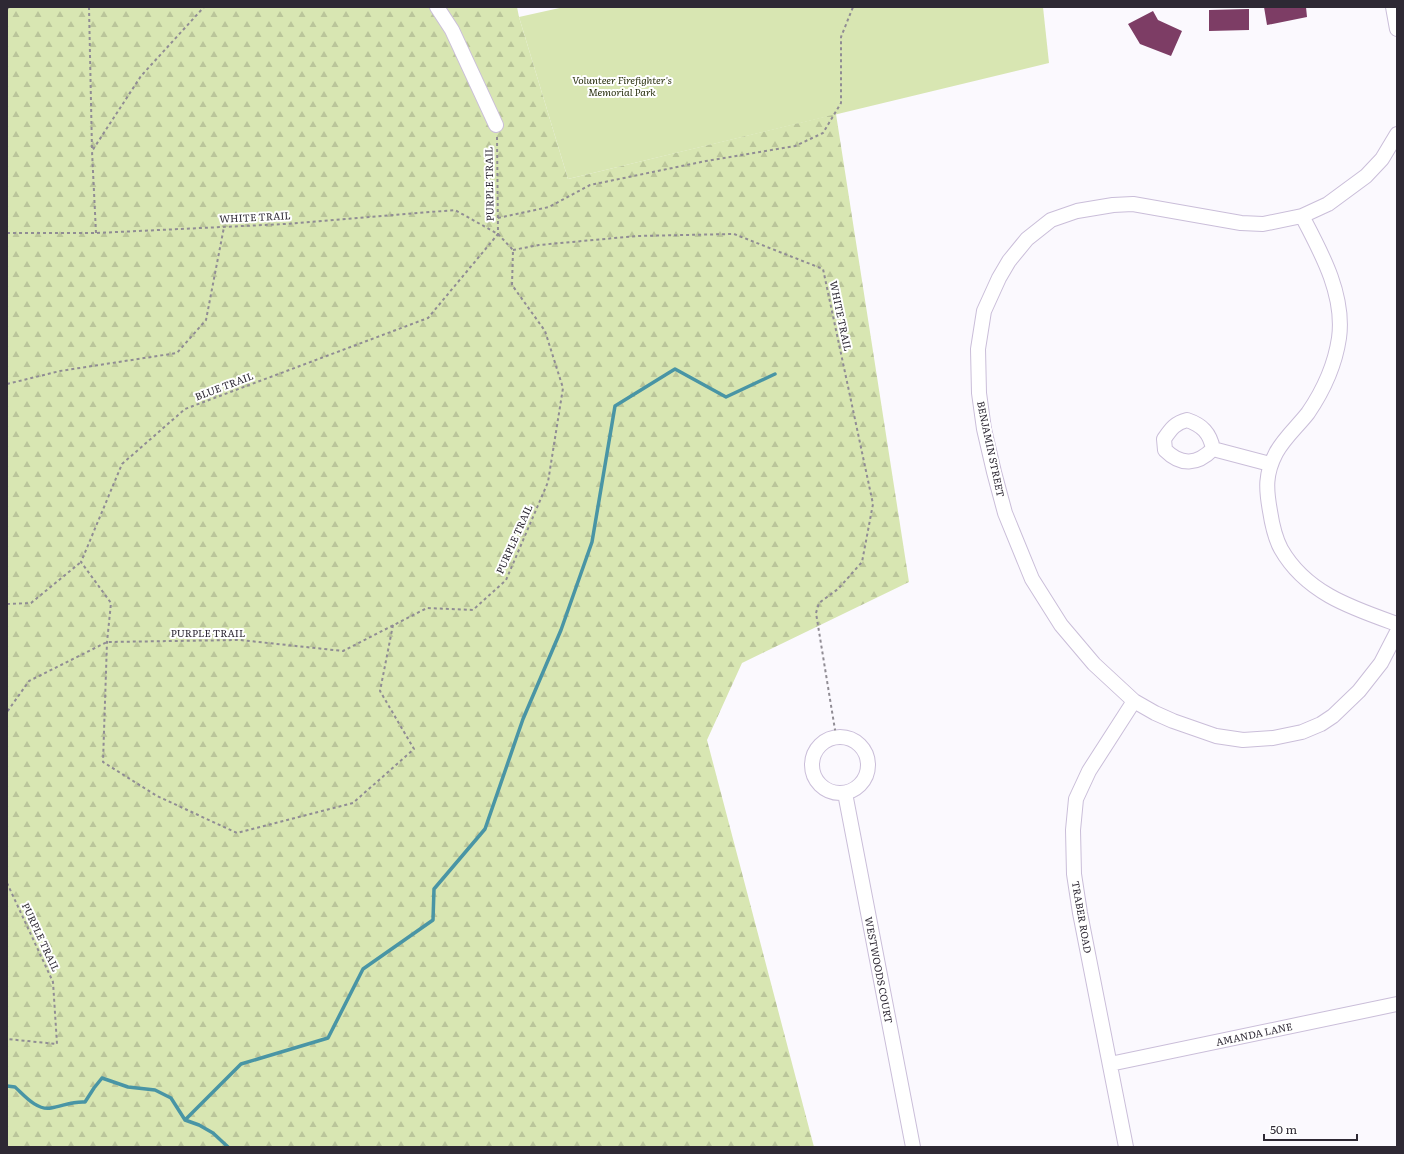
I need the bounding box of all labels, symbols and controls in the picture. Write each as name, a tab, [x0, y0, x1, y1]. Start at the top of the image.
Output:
park label: Volunteer Firefighter's Memorial Park	[572, 72, 672, 99]
street label: PURPLE TRAIL	[480, 147, 497, 221]
street label: WHITE TRAIL	[219, 207, 291, 226]
street label: WHITE TRAIL	[827, 279, 856, 352]
street label: BLUE TRAIL	[192, 368, 255, 404]
street label: BENJAMIN STREET	[974, 399, 1009, 498]
street label: PURPLE TRAIL	[492, 502, 536, 576]
street label: PURPLE TRAIL	[171, 625, 245, 640]
street label: TRABER ROAD	[1069, 880, 1096, 955]
street label: PURPLE TRAIL	[19, 900, 64, 974]
street label: WESTWOODS COURT	[862, 915, 897, 1025]
street label: AMANDA LANE	[1214, 1018, 1294, 1049]
scale bar	[1264, 1116, 1357, 1142]
text: 50 m	[1270, 1120, 1297, 1138]

